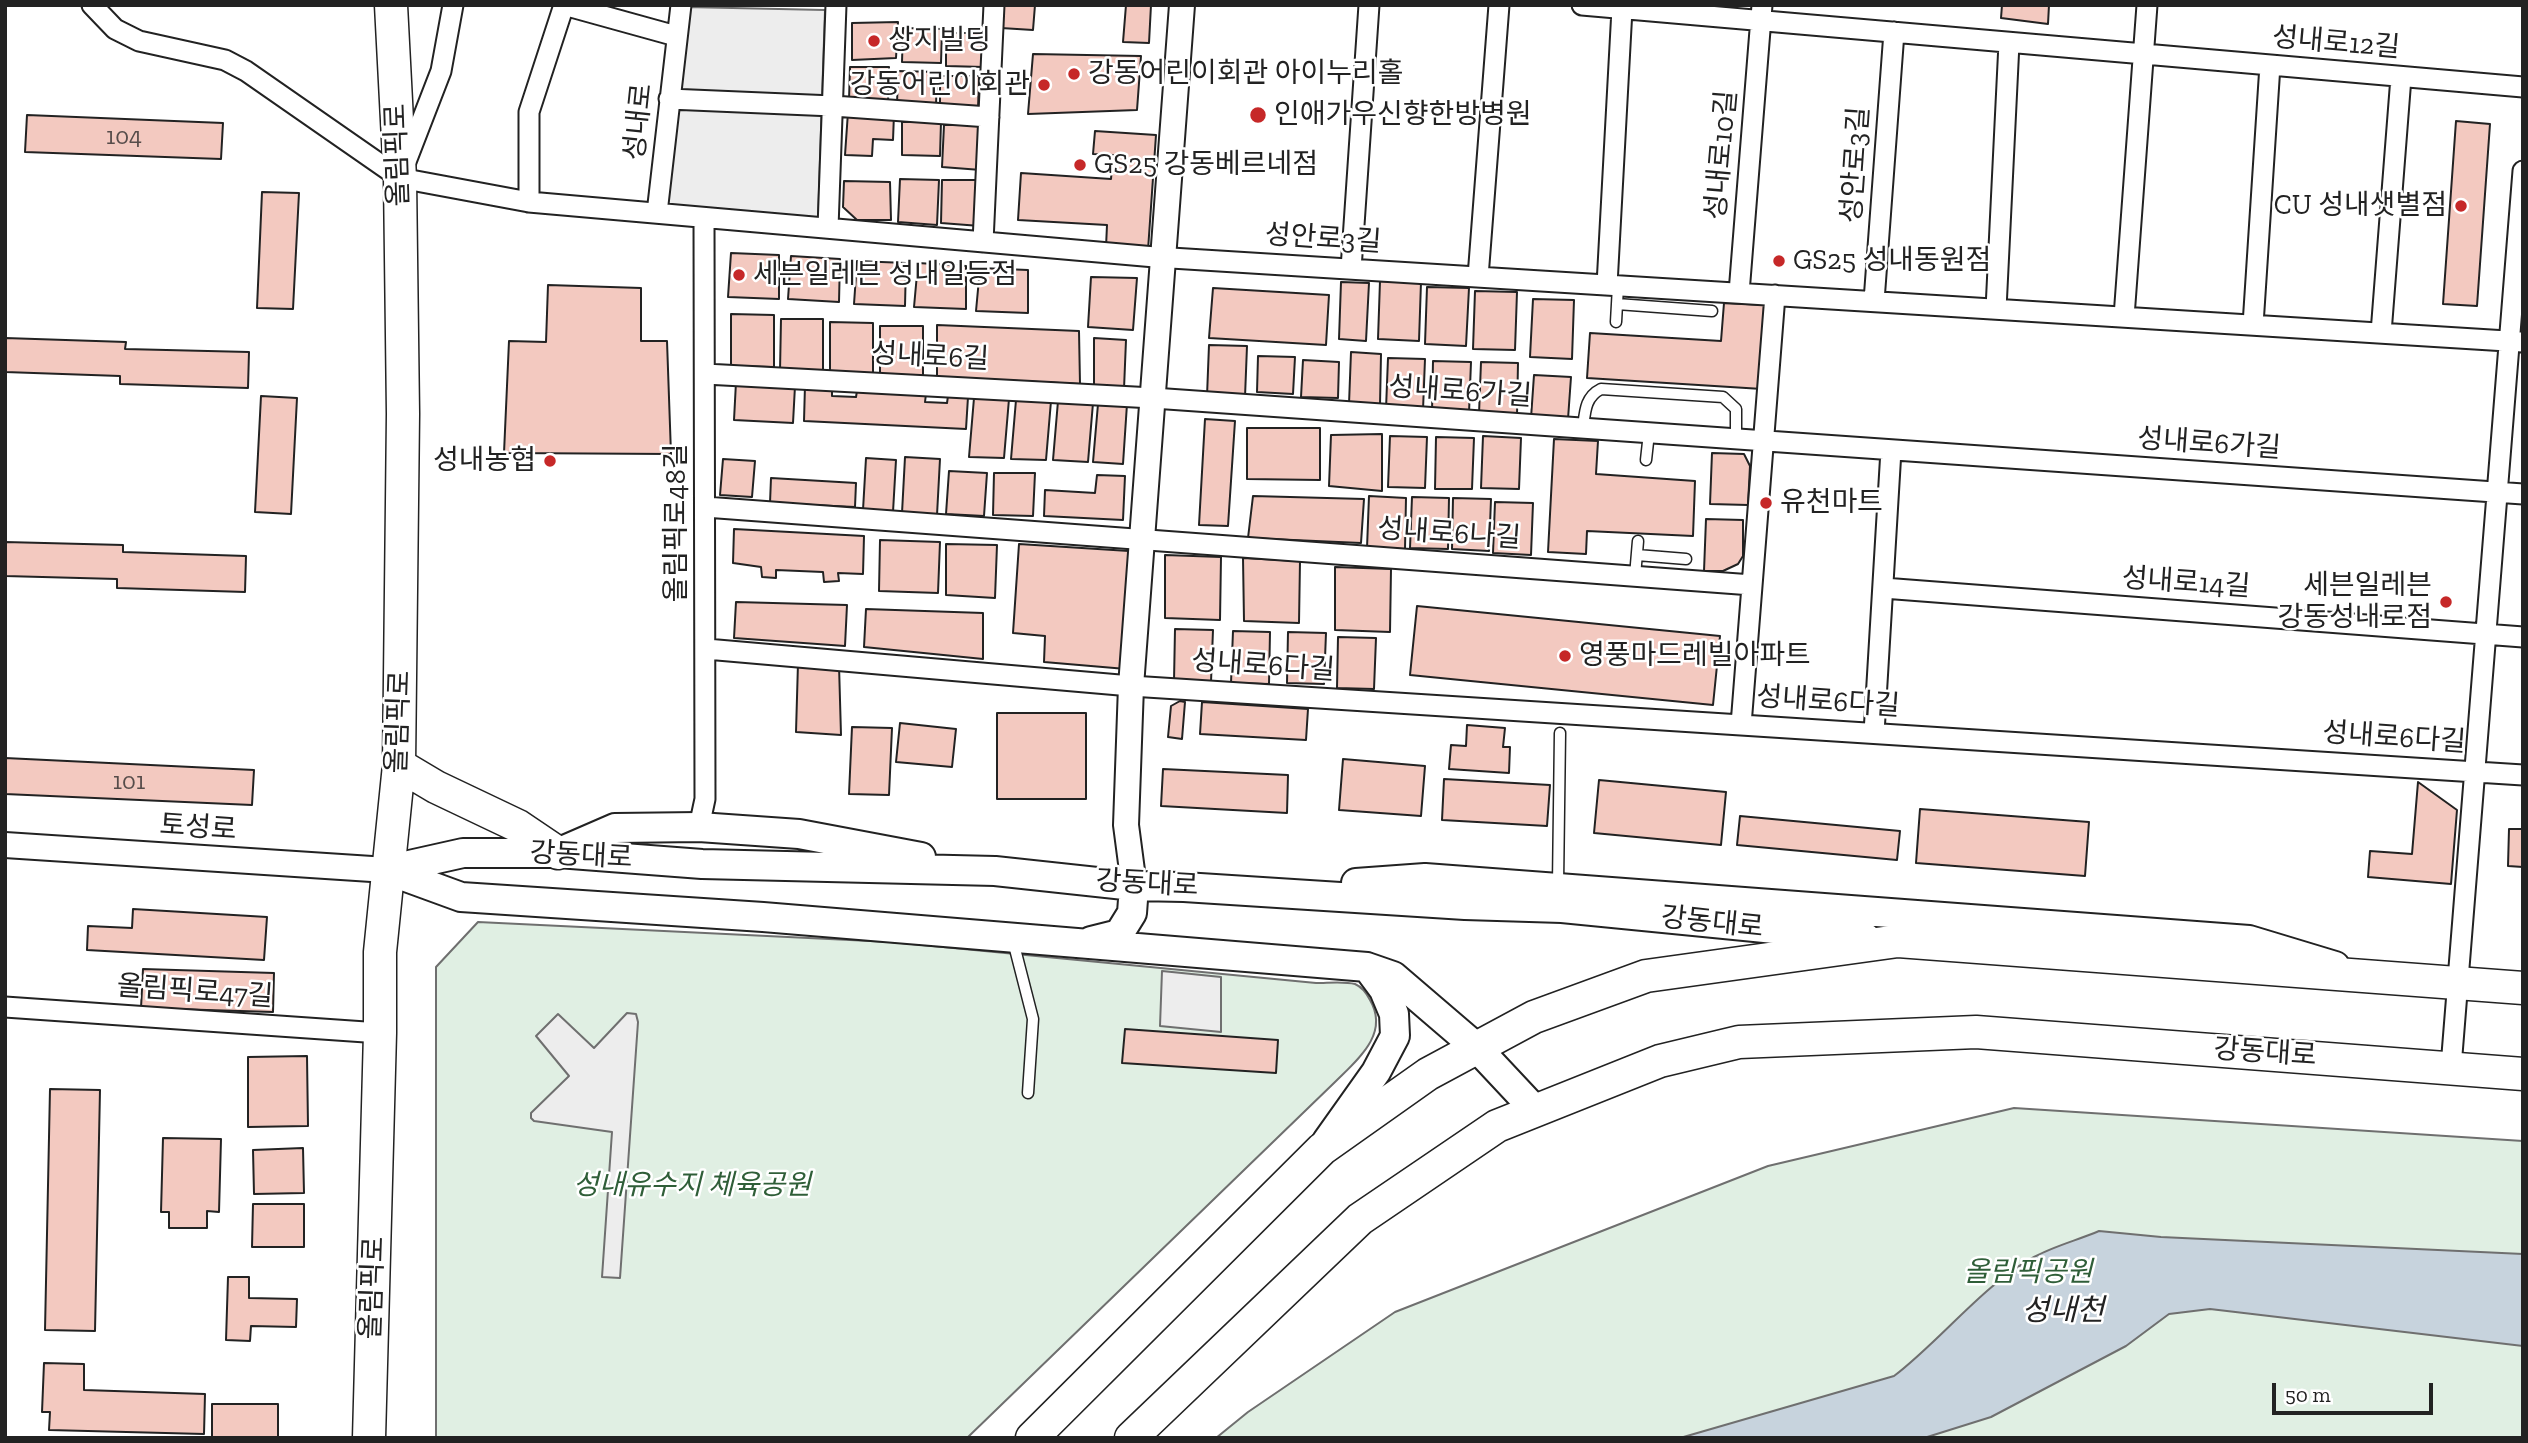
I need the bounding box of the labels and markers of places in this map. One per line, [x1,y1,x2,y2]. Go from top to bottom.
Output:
place label: 상지빌딩 [888,24,991,58]
marker: 상지빌딩 [866,33,882,49]
place label: 강동어린이회관 아이누리홀 [1088,57,1403,91]
marker: 강동어린이회관 아이누리홀 [1066,66,1082,82]
place label: 강동어린이회관 [850,68,1030,102]
marker: 강동어린이회관 [1036,77,1052,93]
place label: 인애가우신향한방병원 [1274,98,1532,132]
marker: 인애가우신향한방병원 [1248,105,1268,125]
place label: GS25 강동베르네점 [1094,148,1318,182]
marker: GS25 강동베르네점 [1072,157,1088,173]
place label: CU 성내샛별점 [2274,189,2447,223]
marker: CU 성내샛별점 [2453,198,2469,214]
place label: GS25 성내동원점 [1793,244,1991,278]
marker: GS25 성내동원점 [1771,253,1787,269]
place label: 세븐일레븐 성내일등점 [753,258,1017,292]
marker: 세븐일레븐 성내일등점 [731,267,747,283]
place label: 성내농협 [433,444,536,478]
marker: 성내농협 [542,453,558,469]
place label: 유천마트 [1780,486,1883,520]
marker: 유천마트 [1758,495,1774,511]
place label: 세븐일레븐 강동성내로점 [2277,569,2432,635]
marker: 세븐일레븐 강동성내로점 [2438,594,2454,610]
place label: 영풍마드레빌아파트 [1579,639,1811,673]
marker: 영풍마드레빌아파트 [1557,648,1573,664]

